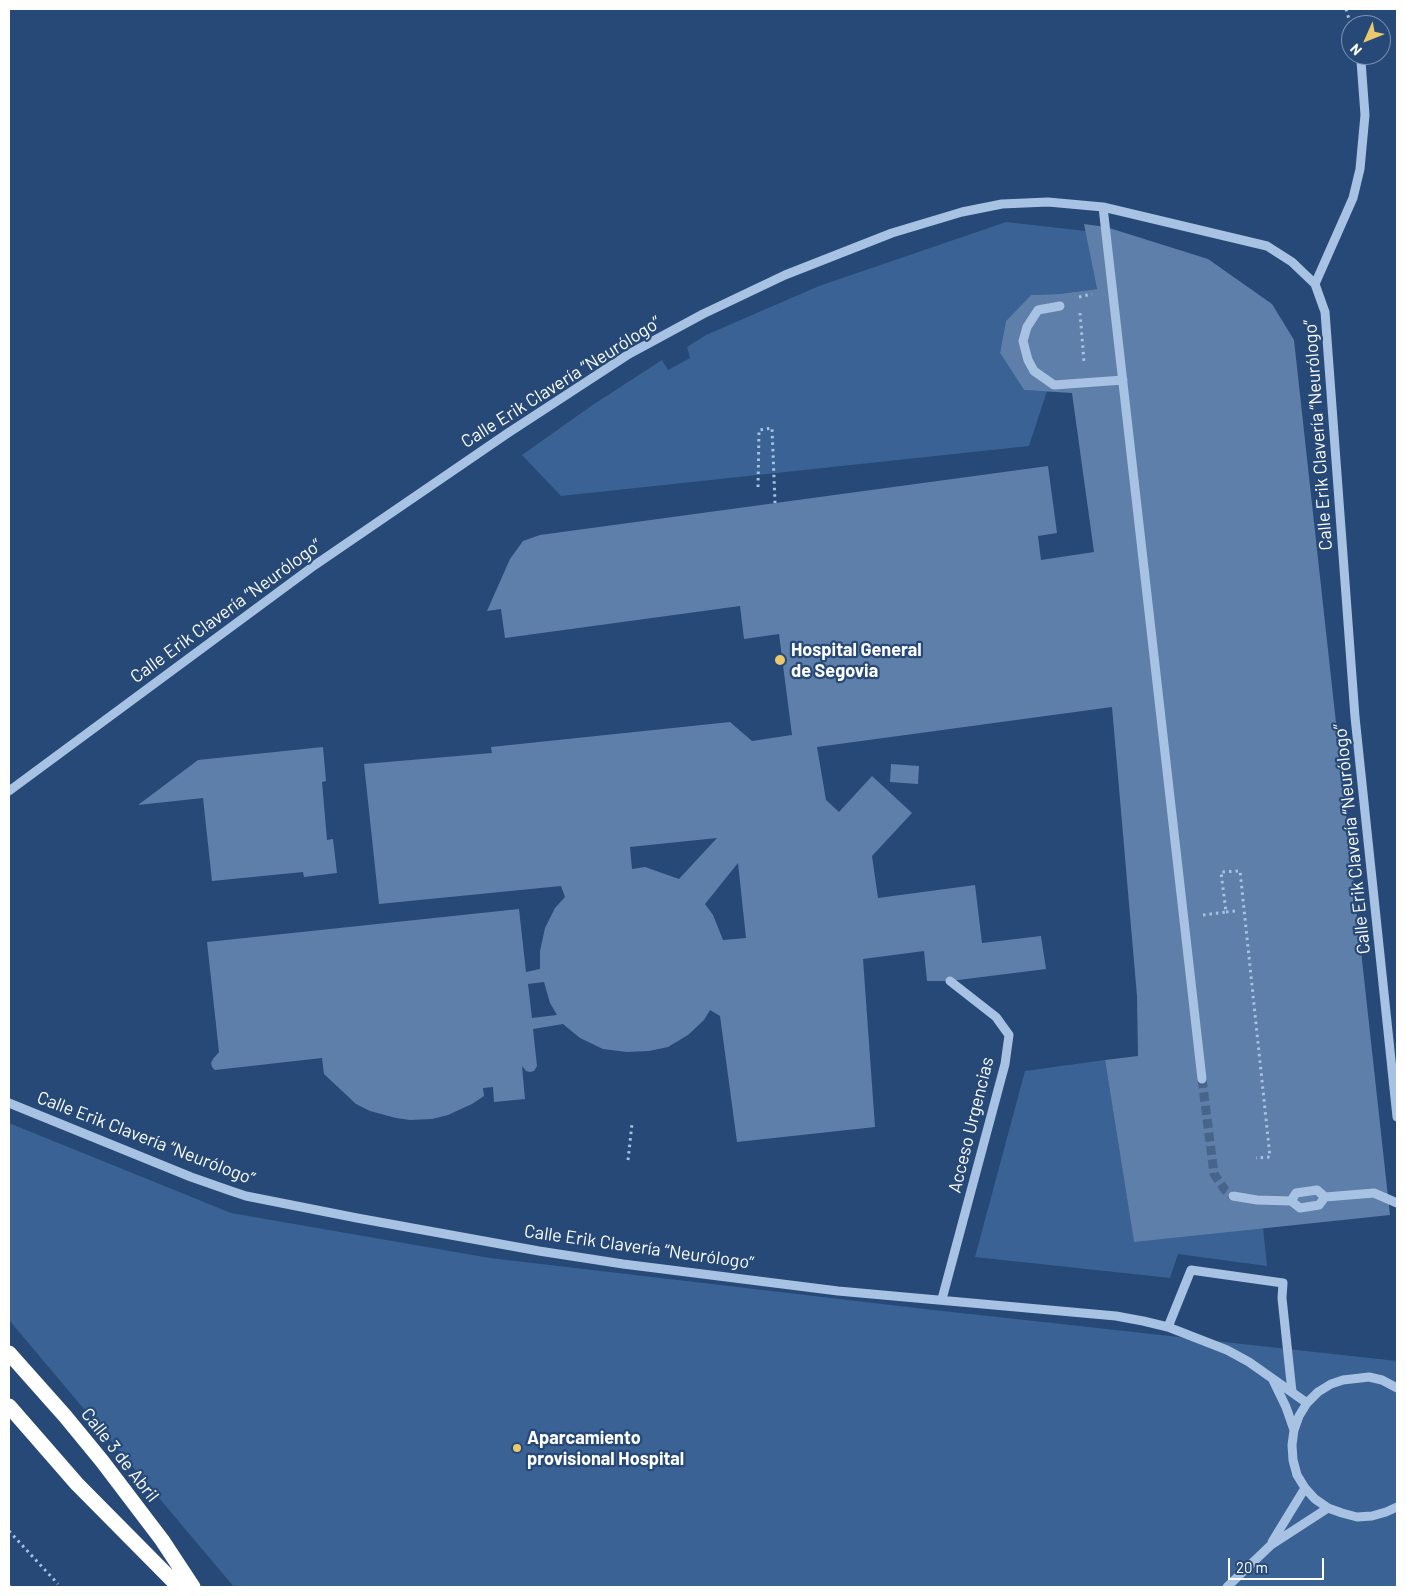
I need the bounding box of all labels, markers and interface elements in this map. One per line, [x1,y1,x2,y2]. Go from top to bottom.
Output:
north arrow [1341,15,1391,65]
text: N [1346,41,1365,59]
street label: Calle Erik Clavería “Neurólogo” [457,312,665,452]
street label: Calle Erik Clavería “Neurólogo” [1299,319,1337,551]
street label: Calle Erik Clavería “Neurólogo” [126,534,326,688]
place label: Hospital General de Segovia [791,639,922,682]
marker: Hospital General de Segovia [773,653,787,667]
street label: Calle Erik Clavería “Neurólogo” [1329,723,1375,955]
street label: Acceso Urgencias [944,1055,998,1195]
street label: Calle Erik Clavería “Neurólogo” [34,1086,258,1190]
street label: Calle Erik Clavería “Neurólogo” [523,1220,755,1274]
street label: Calle 3 de Abril [77,1404,163,1506]
place label: Aparcamiento provisional Hospital [527,1427,684,1470]
marker: Aparcamiento provisional Hospital [511,1442,523,1454]
scale bar [1231,1548,1327,1580]
text: 20 m [1236,1558,1268,1576]

